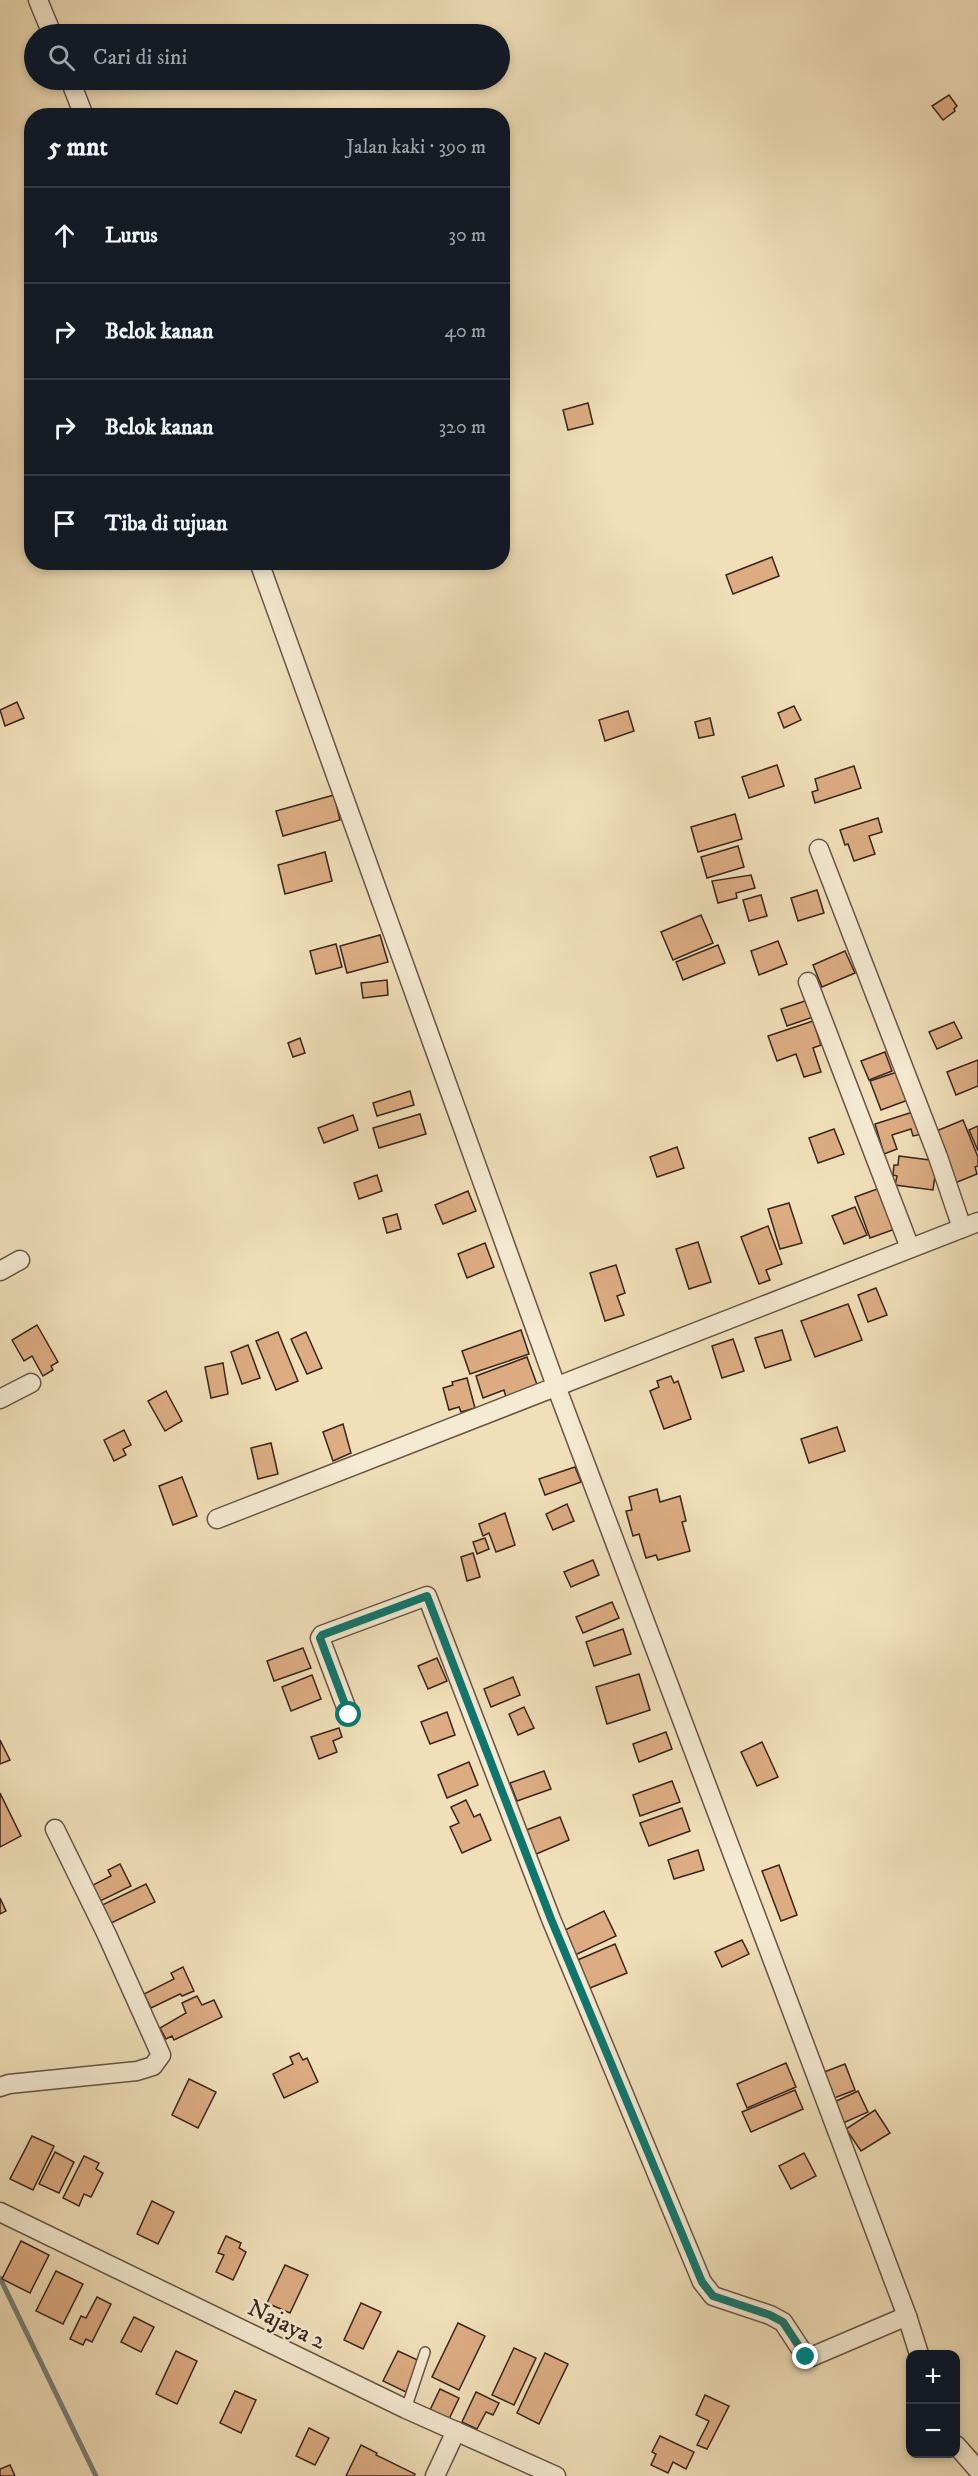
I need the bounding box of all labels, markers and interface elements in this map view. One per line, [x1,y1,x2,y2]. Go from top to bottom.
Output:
search box [24,24,510,90]
icon: search [45,41,78,74]
text: Cari di sini [93,44,187,71]
text: 5 mnt [48,131,108,164]
text: Jalan kaki · 390 m [346,135,486,160]
icon: ahead [48,219,81,252]
text: Lurus [105,222,158,249]
text: 30 m [448,223,486,248]
icon: right [48,315,81,348]
text: Belok kanan [105,318,213,345]
text: 40 m [444,319,486,344]
icon: right [48,411,81,444]
text: Belok kanan [105,414,213,441]
text: 320 m [439,415,486,440]
icon: arrive [48,507,81,540]
text: Tiba di tujuan [105,510,227,537]
route start [335,1701,361,1727]
street label: Najaya 2 [242,2293,331,2357]
route end [792,2343,818,2369]
map controls [906,2350,960,2458]
button: + [906,2350,960,2404]
button: − [906,2404,960,2458]

